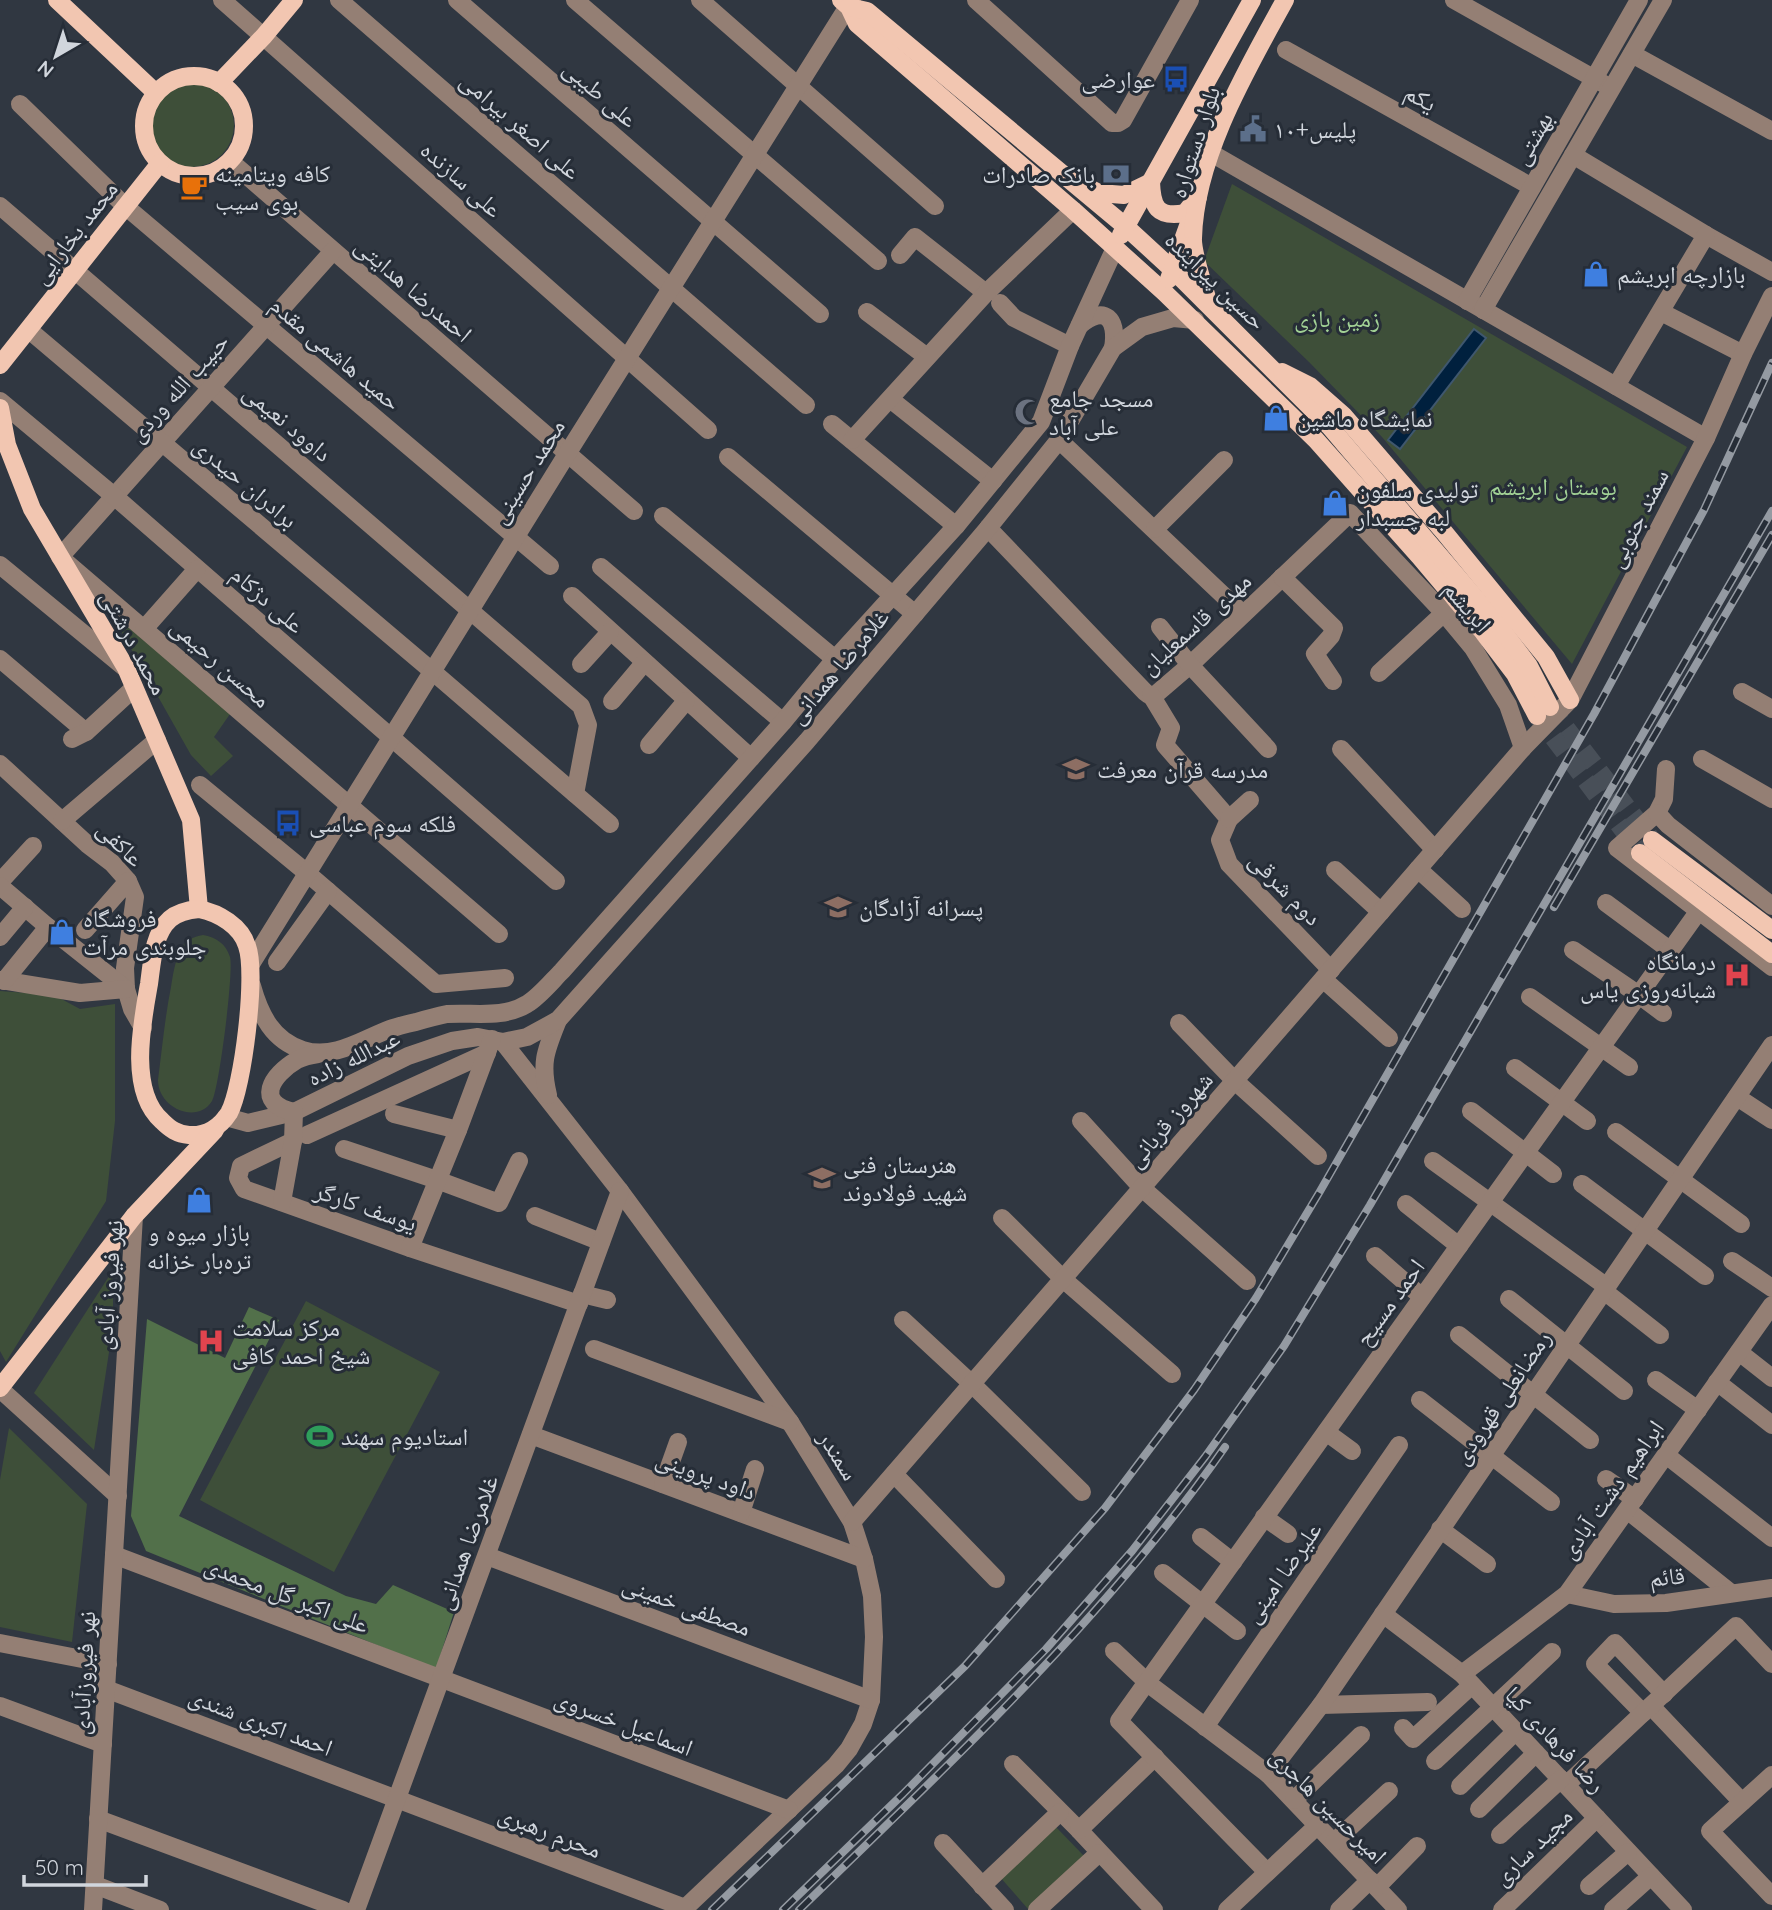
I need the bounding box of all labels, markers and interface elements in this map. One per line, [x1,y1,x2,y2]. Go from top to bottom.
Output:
north arrow [21,21,91,91]
street label: علی طیبی [558,52,644,134]
text: N [32,55,58,83]
place label: عوارضی [1081,64,1155,94]
bus stop icon: عوارضی [1161,64,1191,94]
street label: علی اصغر بیرامی [455,65,587,185]
street label: یکم [1399,76,1442,120]
street label: بلوار دستواره [1162,82,1226,202]
street label: بهشتی [1505,106,1559,170]
public building icon: پلیس+۱۰ [1238,114,1268,144]
place label: پلیس+۱۰ [1274,114,1356,144]
street label: علی سازنده [415,134,509,224]
place label: کافه ویتامینه بوی سیب [215,158,330,216]
place label: بانک صادرات [982,159,1095,189]
bank icon: بانک صادرات [1101,159,1131,189]
cafe icon: کافه ویتامینه بوی سیب [179,172,209,202]
street label: محمد بخارایی [24,174,124,290]
street label: حسین پیراینده [1159,224,1273,336]
street label: احمدرضا هدایتی [349,230,479,348]
shop icon: بازارچه ابریشم [1581,259,1611,289]
place label: بازارچه ابریشم [1617,259,1745,291]
street label: حمید هاشمی مقدم [263,289,408,418]
park label: زمین بازی [1294,303,1380,333]
street label: حبیب الله وردی [121,326,235,448]
street label: داوود نعیمی [238,376,338,468]
place label: مسجد جامع علی آباد [1049,383,1154,441]
mosque icon: مسجد جامع علی آباد [1013,397,1043,427]
shop icon: نمایشگاه ماشین [1261,403,1291,433]
place label: نمایشگاه ماشین [1297,403,1433,433]
street label: محمد حسینی [483,413,571,529]
street label: برادران حیدری [188,430,304,534]
street label: سمند جنوبی [1599,463,1675,573]
park label: بوستان ابریشم [1489,471,1617,503]
place label: تولیدی سلفون لبه‌ چسبدار [1355,474,1478,532]
shop icon: تولیدی سلفون لبه‌ چسبدار [1320,488,1350,518]
street label: علی دژکام [224,559,311,641]
street label: مهدی قاسمعلیان [1133,565,1257,681]
street label: ابریشم [1436,574,1499,639]
street label: محمد درشتی [95,584,175,700]
street label: غلامرضا همدانی [781,602,895,730]
street label: محسن رحیمی [165,610,277,714]
school or university icon: مدرسه قرآن معرفت [1061,754,1091,784]
place label: مدرسه قرآن معرفت [1097,754,1268,784]
bus stop icon: فلکه سوم عباسی [273,808,303,838]
place label: فلکه سوم عباسی [309,808,456,840]
street label: عاکفی [91,813,151,873]
street label: دوم شرقی [1242,845,1329,933]
school or university icon: پسرانه آزادگان [823,892,853,922]
place label: پسرانه آزادگان [859,892,983,922]
place label: فروشگاه جلوبندی مرآت [83,903,207,961]
shop icon: فروشگاه جلوبندی مرآت [47,917,77,947]
place label: درمانگاه شبانه‌روزی یاس [1580,946,1716,1004]
hospital icon: درمانگاه شبانه‌روزی یاس [1722,960,1752,990]
street label: عبدالله زاده [302,1022,404,1092]
street label: شهروز قربانی [1119,1065,1219,1173]
place label: هنرستان فنی شهید فولادوند [843,1149,967,1207]
school or university icon: هنرستان فنی شهید فولادوند [807,1163,837,1193]
street label: یوسف کارگر [310,1174,421,1237]
shop icon: بازار میوه و تره‌بار خزانه [184,1185,214,1215]
place label: بازار میوه و تره‌بار خزانه [147,1217,251,1275]
street label: نهر فیروز آبادی [87,1219,129,1351]
street label: احمد مسیح [1347,1253,1431,1352]
place label: مرکز سلامت شیخ احمد کافی [232,1312,370,1371]
street label: رمضانعلی قهرودی [1445,1324,1557,1470]
hospital icon: مرکز سلامت شیخ احمد کافی [196,1326,226,1356]
street label: ابراهیم دشت آبادی [1552,1414,1672,1565]
sports icon: استادیوم سهند [305,1421,335,1451]
place label: استادیوم سهند [341,1421,468,1453]
street label: سمندر [812,1424,866,1486]
street label: داود پروینی [652,1442,760,1506]
street label: غلامرضا همدانی [428,1471,504,1613]
street label: علیرضا امینی [1236,1516,1328,1628]
street label: علی اکبر گل محمدی [201,1549,373,1639]
street label: قائم [1648,1560,1686,1594]
street label: مصطفی خمینی [619,1568,755,1642]
street label: نهر فیروزآبادی [65,1610,101,1736]
street label: رضا فرهادی کیا [1499,1679,1613,1799]
street label: احمد اکبری شندی [185,1680,337,1762]
street label: اسماعیل خسروی [551,1682,697,1762]
street label: امیرحسین هاجری [1264,1740,1394,1870]
street label: محرم رهبری [494,1798,606,1866]
street label: مجید ساری [1486,1801,1578,1891]
scale bar [24,1843,147,1887]
text: 50 m [35,1854,84,1880]

